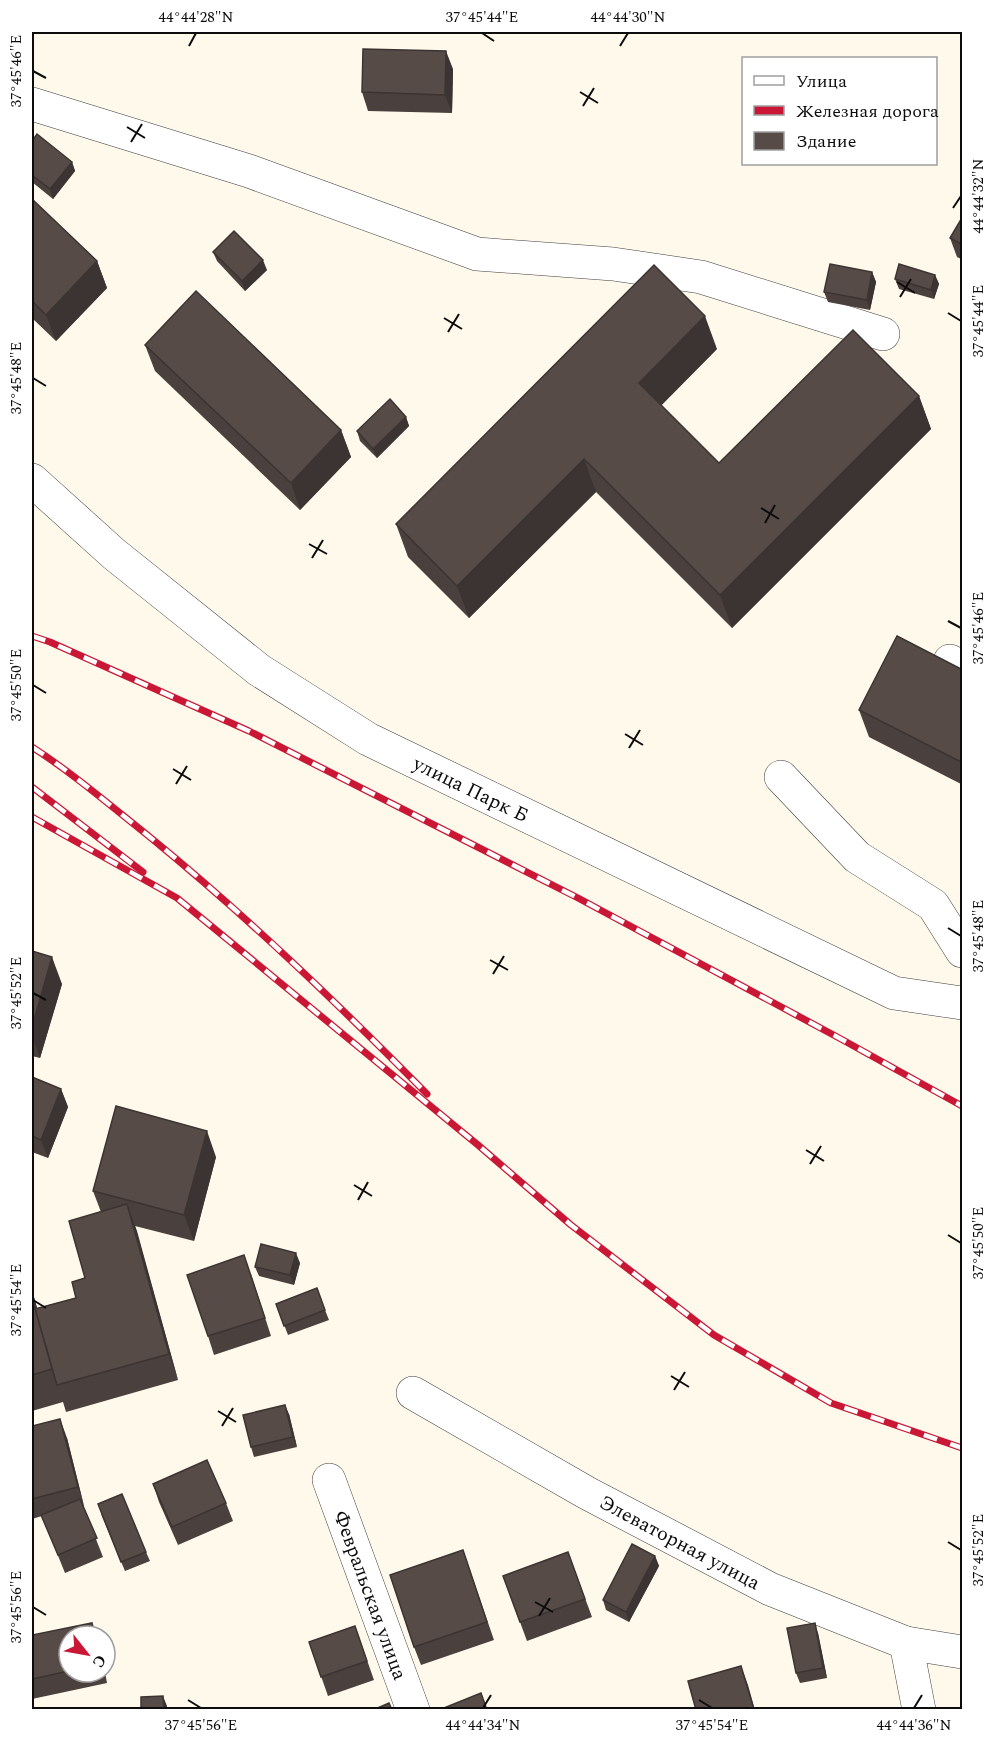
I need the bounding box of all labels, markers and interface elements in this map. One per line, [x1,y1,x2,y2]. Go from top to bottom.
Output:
text: 44°44'28"N [159,6,234,29]
text: 37°45'44"E [446,6,518,29]
text: 44°44'30"N [591,6,666,29]
text: 37°45'46"E [5,35,28,107]
legend [742,57,937,165]
text: Улица [796,68,847,95]
text: Железная дорога [796,98,939,125]
text: Здание [796,128,856,155]
text: 44°44'32"N [967,158,990,234]
text: 37°45'44"E [967,285,990,357]
text: 37°45'48"E [5,342,28,414]
text: 37°45'46"E [967,592,990,664]
text: 37°45'50"E [5,649,28,721]
street label: улица Парк Б [407,749,533,831]
text: 37°45'48"E [967,900,990,972]
text: 37°45'52"E [5,957,28,1029]
text: 37°45'50"E [967,1207,990,1279]
text: 37°45'54"E [5,1264,28,1336]
street label: Элеваторная улица [594,1488,766,1598]
street label: Февральская улица [325,1506,415,1684]
text: 37°45'52"E [967,1514,990,1586]
text: 37°45'56"E [5,1571,28,1643]
north arrow [57,1624,117,1684]
text: С [86,1650,112,1672]
text: 37°45'56"E [165,1714,237,1737]
text: 44°44'34"N [446,1714,521,1737]
text: 37°45'54"E [676,1714,748,1737]
text: 44°44'36"N [877,1714,952,1737]

